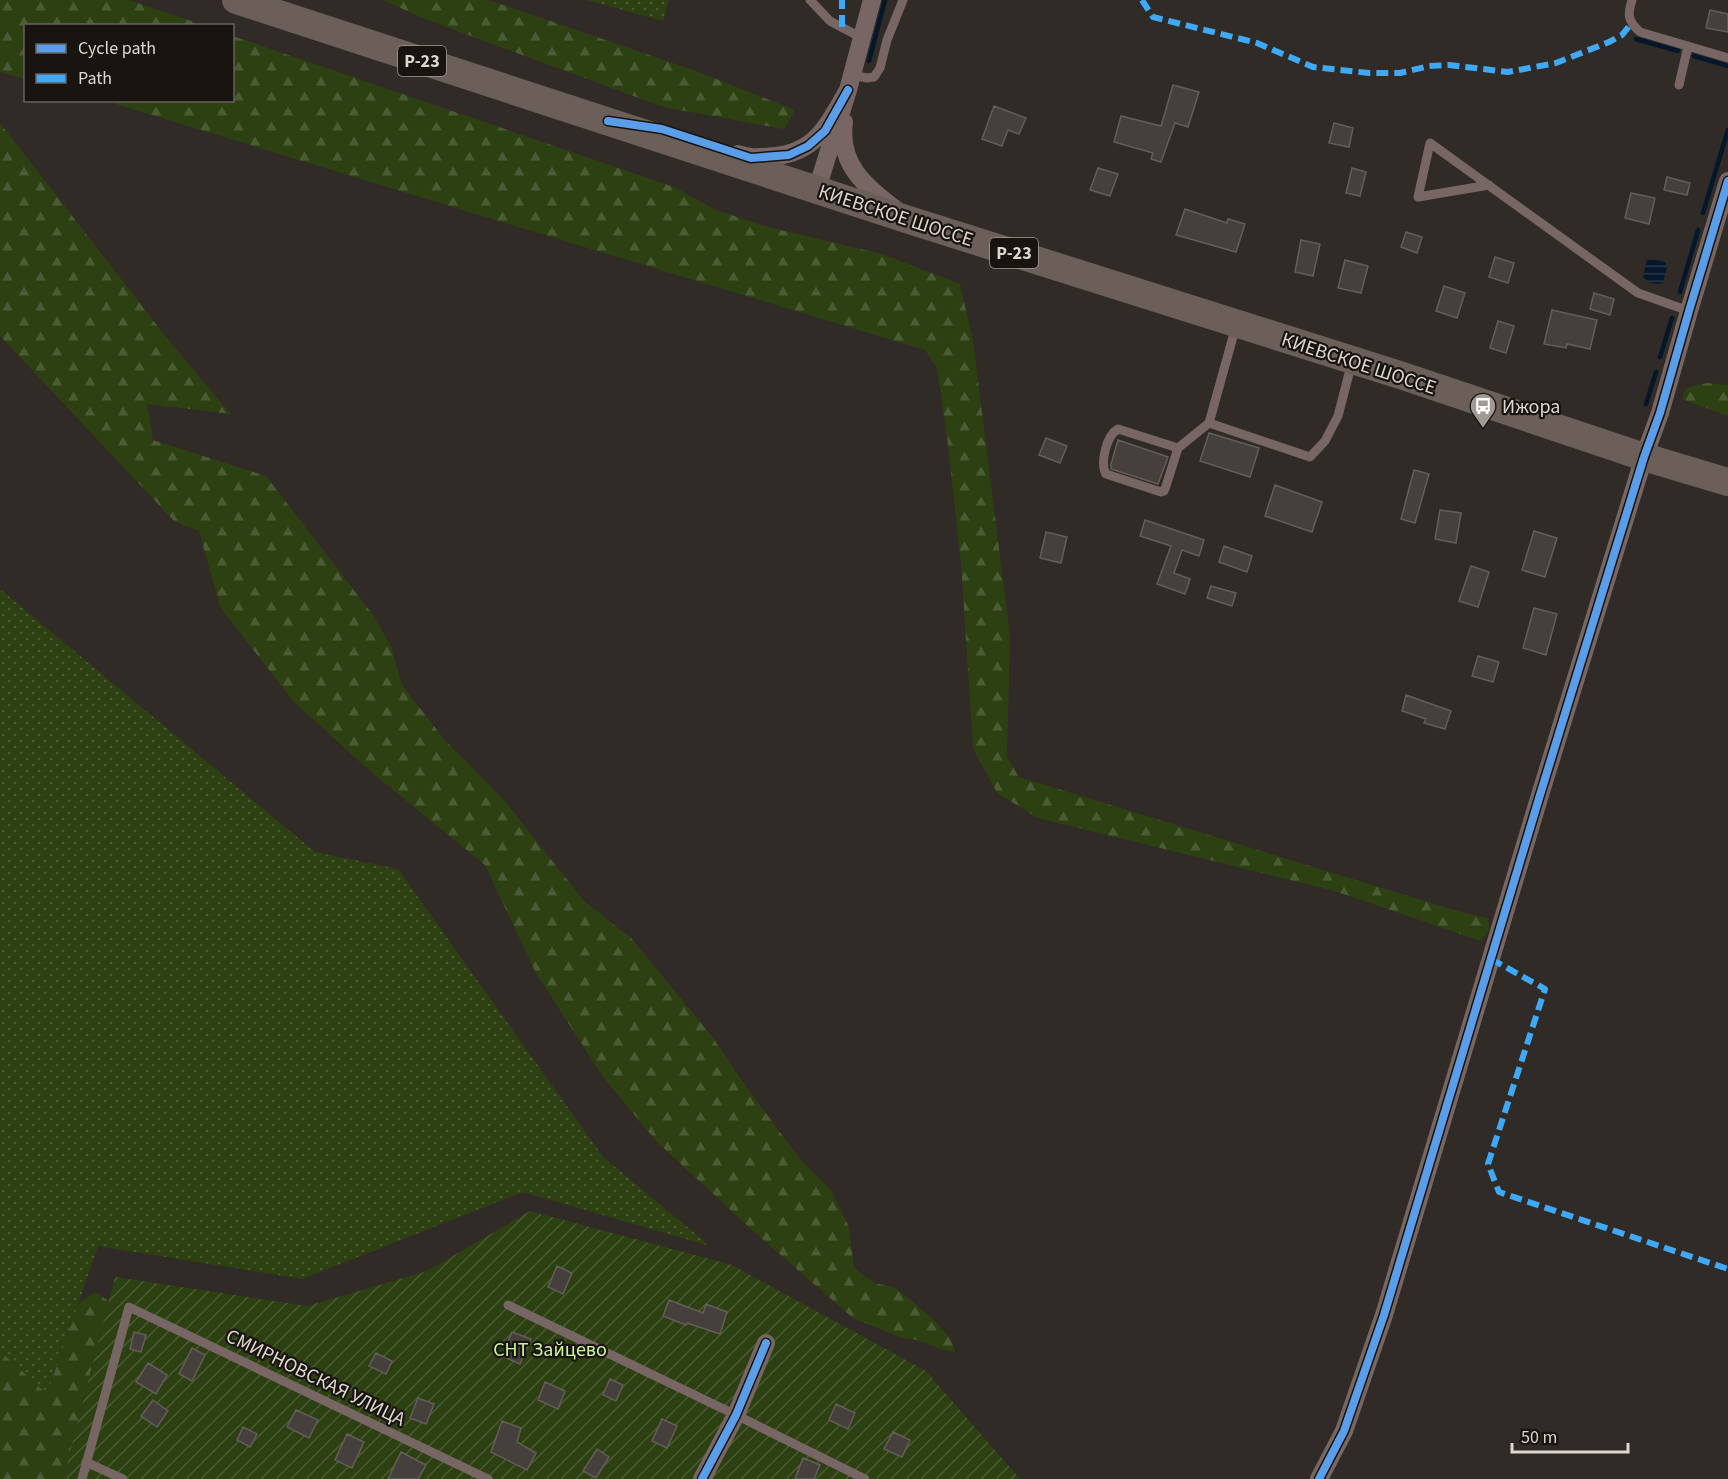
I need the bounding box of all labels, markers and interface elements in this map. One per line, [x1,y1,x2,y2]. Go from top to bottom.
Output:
legend [24,24,234,102]
text: Cycle path [78,36,156,61]
road number: Р-23 [398,46,446,76]
text: Path [78,66,112,91]
street label: КИЕВСКОЕ ШОССЕ [815,178,977,254]
road number: Р-23 [990,238,1038,268]
street label: КИЕВСКОЕ ШОССЕ [1278,326,1440,402]
bus stop icon: Ижора [1468,391,1498,429]
place label: Ижора [1502,393,1560,421]
street label: СМИРНОВСКАЯ УЛИЦА [221,1322,410,1434]
park label: СНТ Зайцево [493,1336,607,1364]
scale bar [1512,1416,1628,1454]
text: 50 m [1521,1425,1557,1450]

